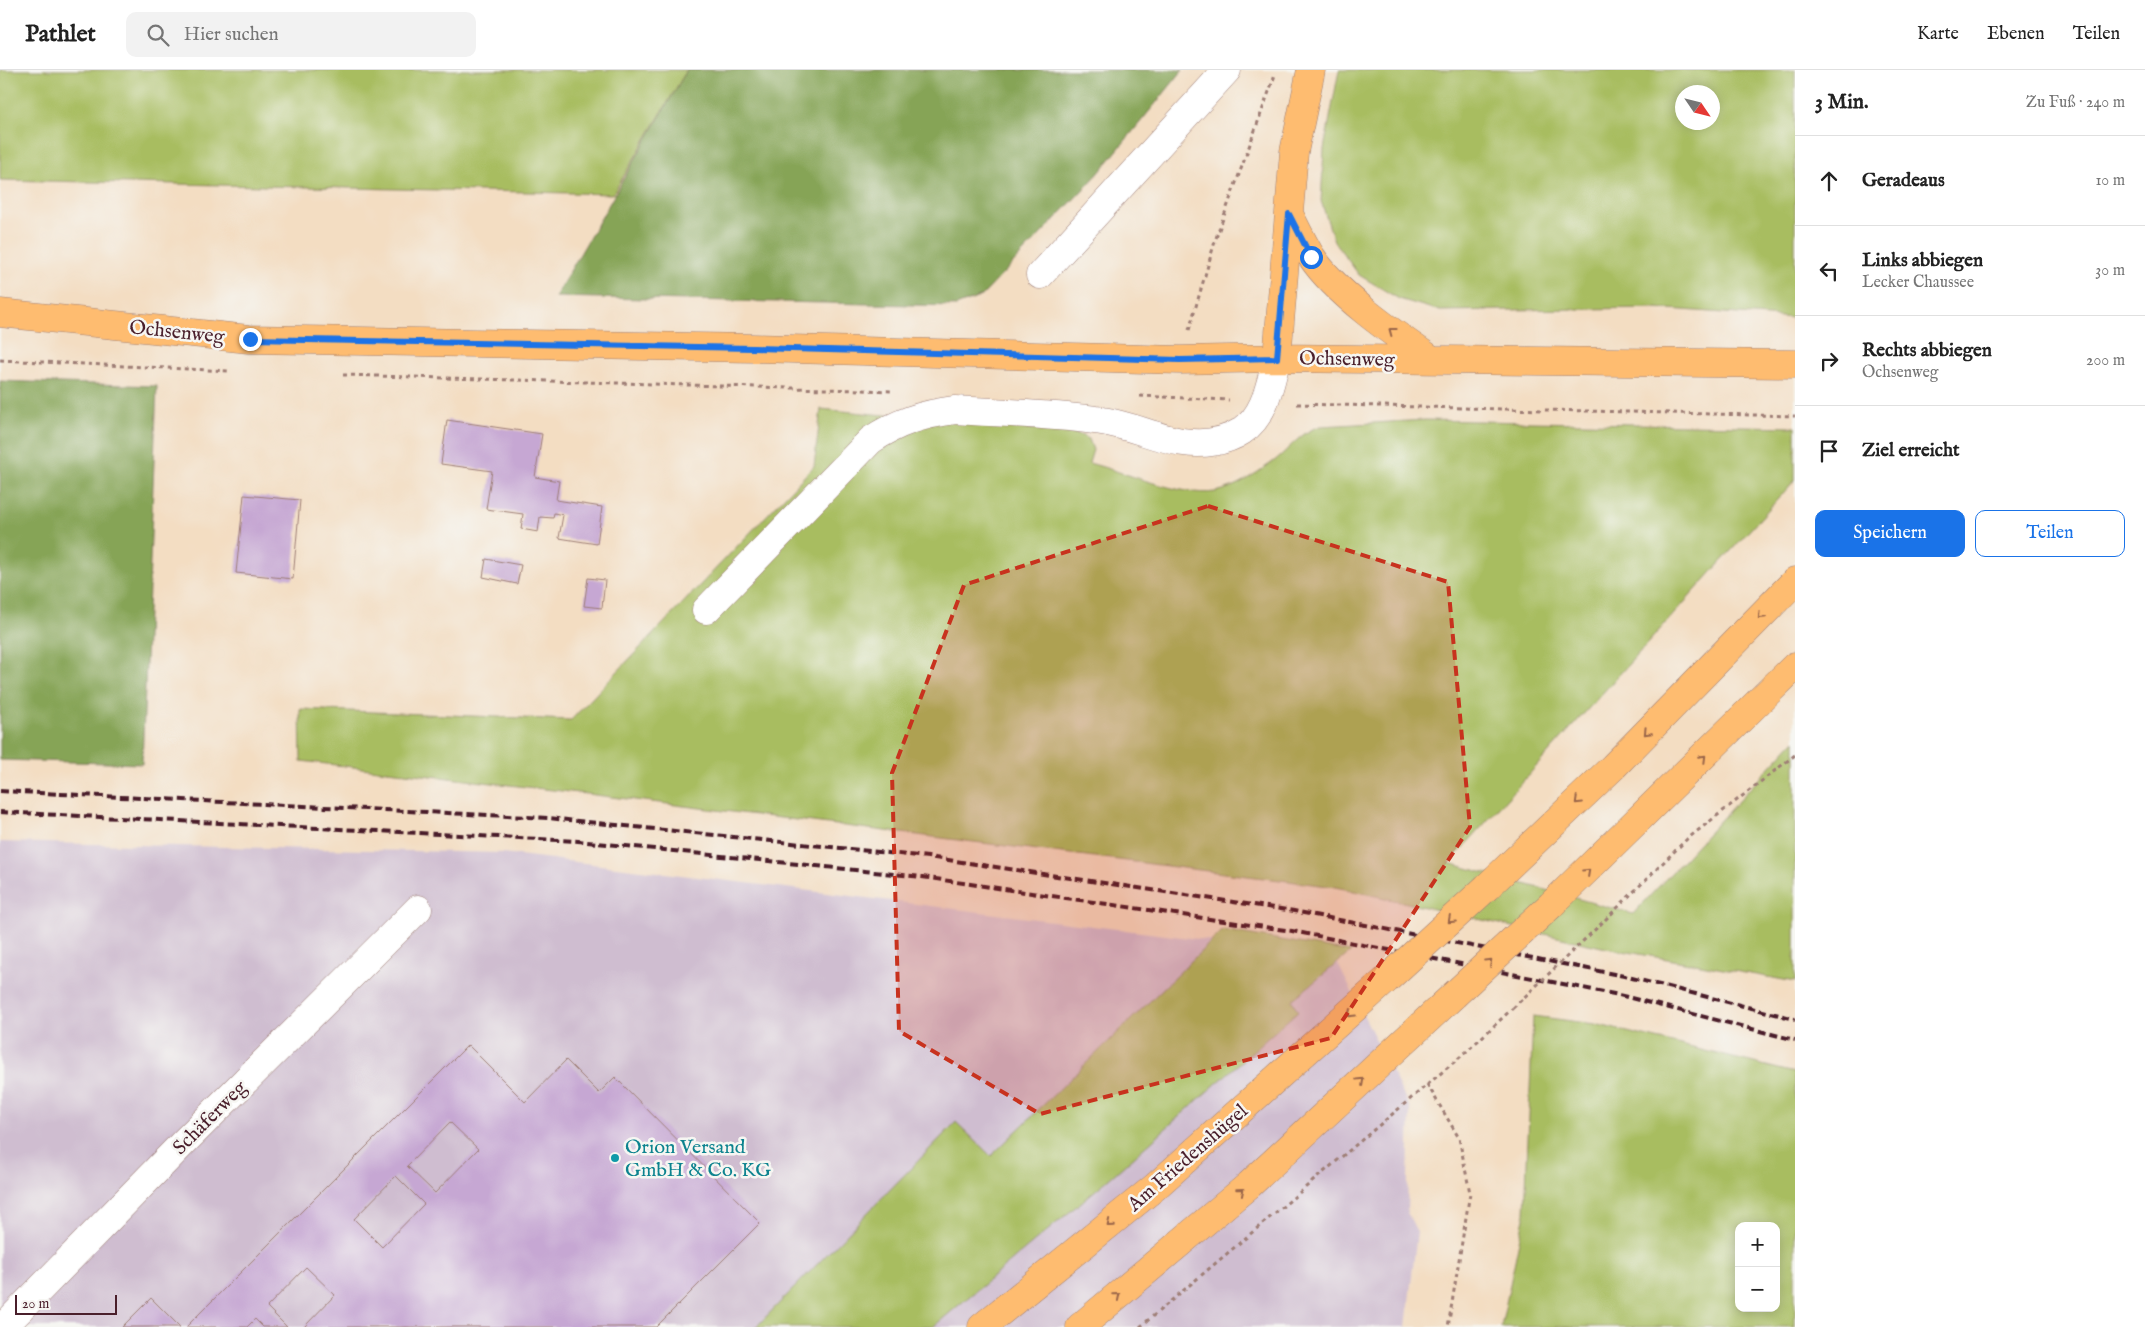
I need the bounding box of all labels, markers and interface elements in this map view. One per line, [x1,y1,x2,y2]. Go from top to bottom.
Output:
search box [126,12,476,57]
text: Pathlet [25,19,96,50]
icon: search [144,21,172,49]
text: Hier suchen [184,23,279,47]
text: Karte [1917,23,1959,46]
text: Ebenen [1987,23,2045,46]
text: Teilen [2073,23,2120,46]
north arrow [1675,85,1720,130]
text: 3 Min. [1815,89,1868,116]
text: Zu Fuß · 240 m [2026,93,2125,113]
icon: ahead [1815,167,1843,195]
text: Geradeaus [1862,169,1945,193]
text: 10 m [2095,171,2125,191]
route start [1300,246,1323,269]
text: Links abbiegen [1862,249,1983,273]
icon: left [1815,257,1843,285]
text: 30 m [2095,261,2125,281]
text: Lecker Chaussee [1862,273,1974,293]
street label: Ochsenweg [128,315,227,350]
route end [239,328,262,351]
one-way arrow [1388,328,1398,337]
text: Rechts abbiegen [1862,339,1992,363]
street label: Ochsenweg [1299,346,1396,373]
icon: right [1815,347,1843,375]
text: 200 m [2086,351,2125,371]
text: Ochsenweg [1862,363,1938,383]
icon: arrive [1815,437,1843,465]
text: Ziel erreicht [1862,439,1960,463]
button: Speichern [1815,510,1965,557]
button: Teilen [1975,510,2125,557]
one-way arrow [1758,610,1767,619]
one-way arrow [1644,726,1653,735]
one-way arrow [1697,755,1706,764]
one-way arrow [1575,795,1584,804]
one-way arrow [1581,869,1590,878]
one-way arrow [1447,914,1456,923]
one-way arrow [1484,959,1493,968]
one-way arrow [1347,1008,1356,1017]
street label: Schäferweg [168,1075,253,1160]
one-way arrow [1355,1078,1364,1087]
street label: Am Friedenshügel [1122,1099,1254,1218]
place label: Orion Versand GmbH & Co. KG [625,1135,771,1183]
marker: Orion Versand GmbH & Co. KG [609,1152,621,1164]
one-way arrow [1236,1187,1245,1196]
one-way arrow [1106,1218,1115,1227]
map controls [1735,1222,1780,1312]
button: + [1735,1222,1780,1267]
button: − [1735,1267,1780,1312]
scale bar [15,1292,118,1315]
one-way arrow [1111,1293,1120,1301]
text: 20 m [22,1295,49,1313]

